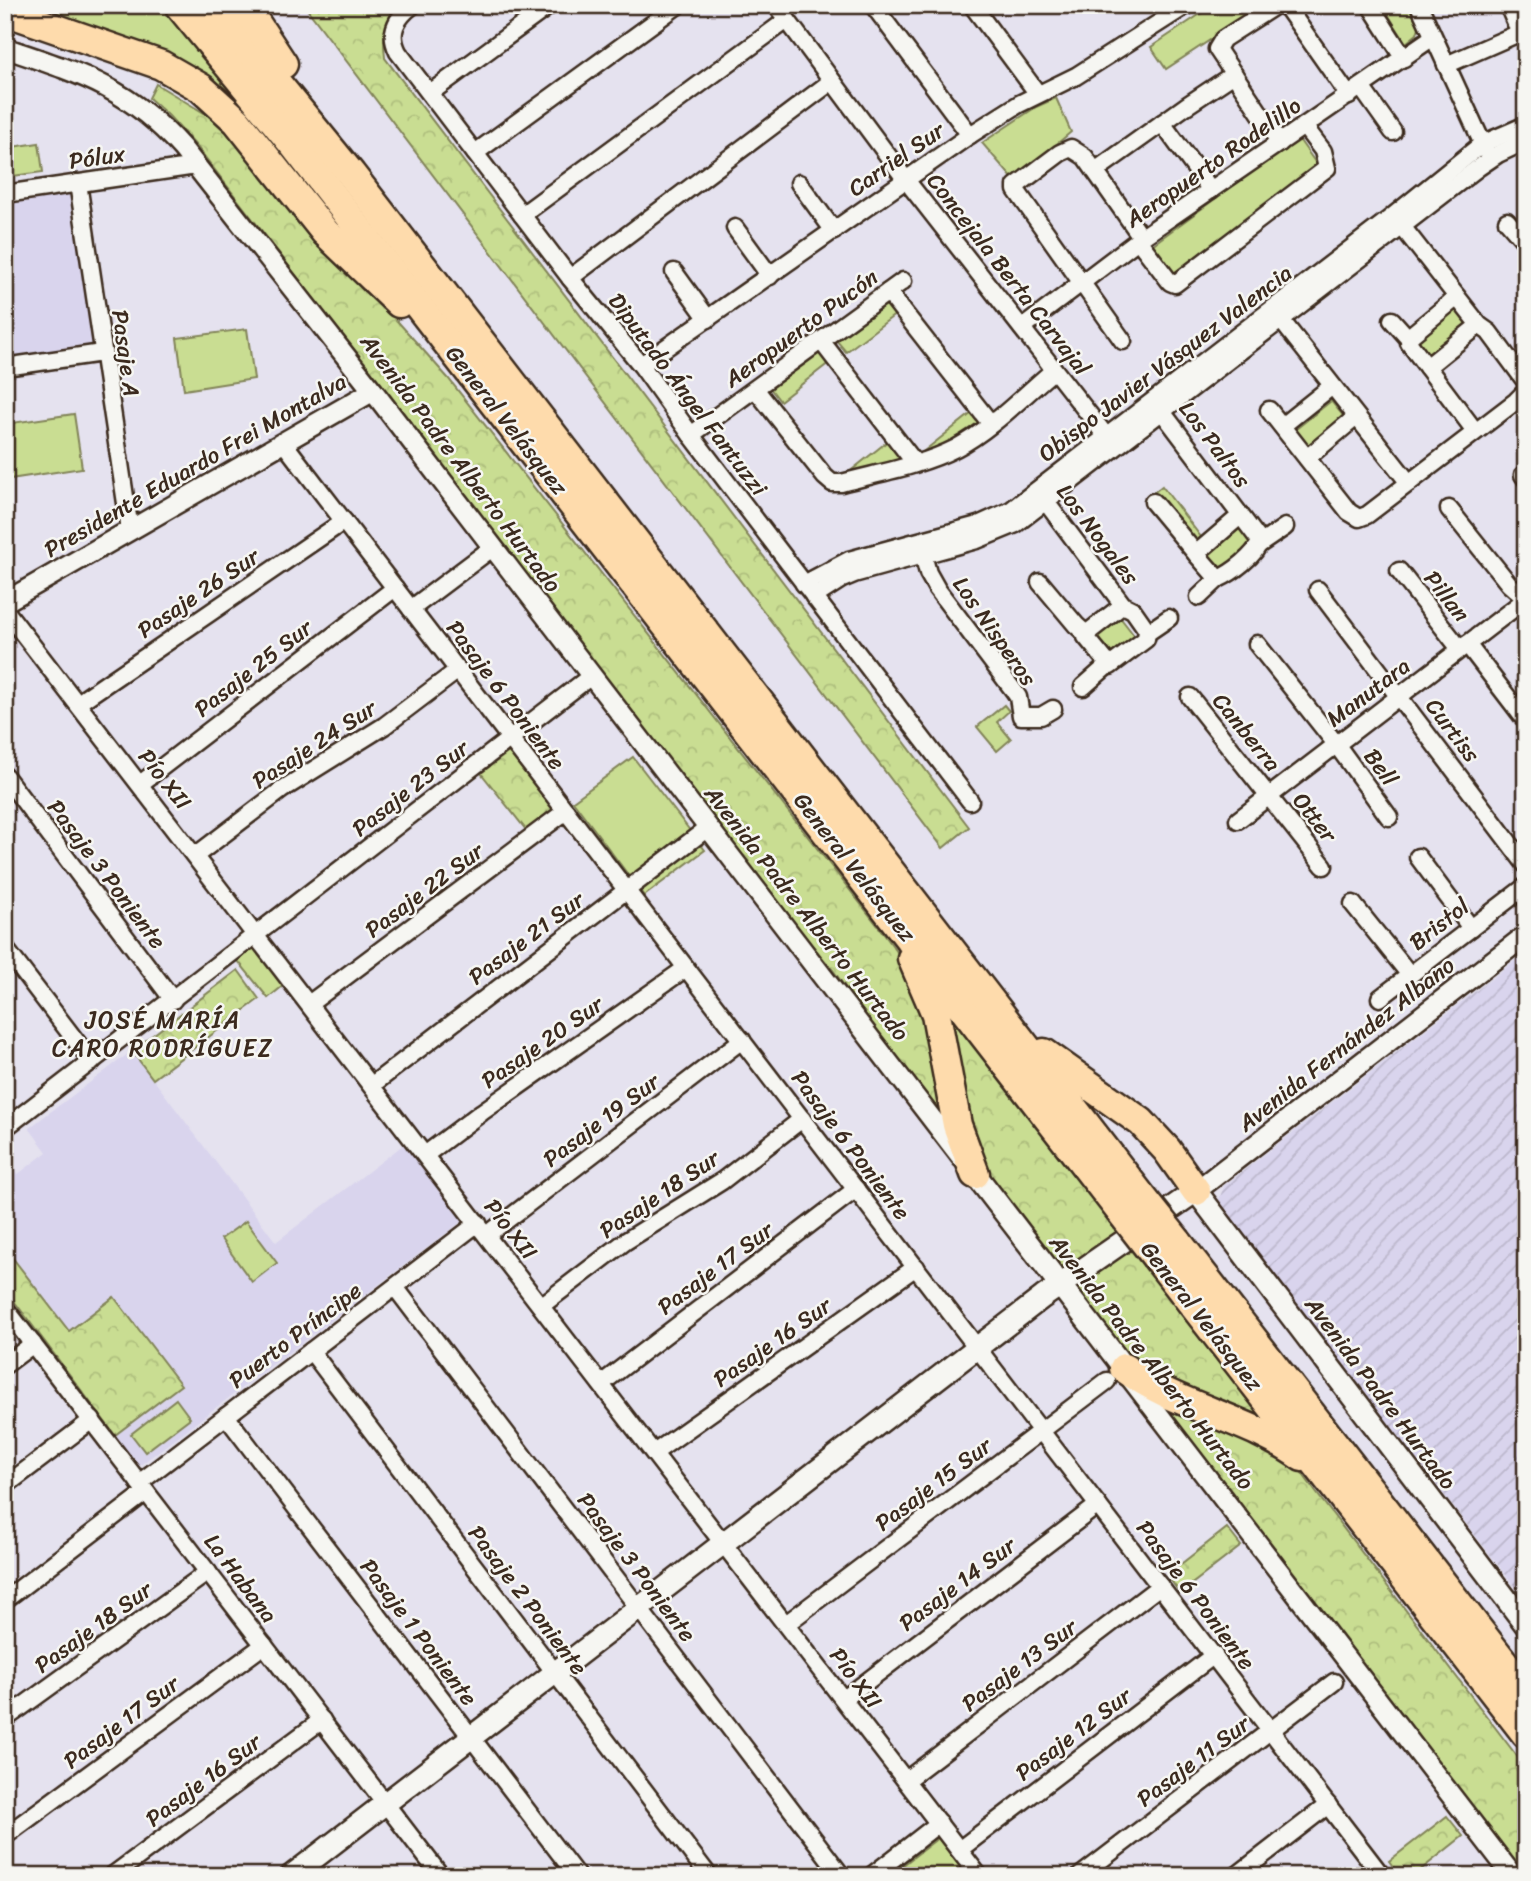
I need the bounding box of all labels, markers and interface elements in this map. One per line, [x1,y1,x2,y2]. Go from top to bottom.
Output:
street label: Aeropuerto Rodelillo [1115,86,1310,239]
street label: Carriel Sur [839,110,955,208]
street label: Pólux [66,133,128,182]
street label: Concejala Berta Carvajal [916,164,1102,385]
street label: Obispo Javier Vásquez Valencia [1029,254,1302,473]
street label: Aeropuerto Pucón [714,258,888,399]
street label: Diputado Ángel Fantuzzi [597,284,779,506]
street label: Pasaje A [99,307,152,399]
street label: Avenida Padre Alberto Hurtado [349,324,572,602]
street label: General Velásquez [435,336,579,505]
street label: Presidente Eduardo Frei Montalva [36,361,355,569]
street label: Los Paltos [1168,391,1262,498]
street label: Los Nogales [1045,475,1150,594]
street label: Pasaje 26 Sur [128,536,269,650]
street label: Pillan [1413,561,1481,632]
street label: Los Nisperos [941,568,1048,695]
street label: Pasaje 25 Sur [185,608,323,728]
street label: Pasaje 6 Poniente [435,611,576,780]
street label: Manutara [1317,647,1420,738]
street label: Canberra [1201,683,1292,782]
street label: Pasaje 24 Sur [244,688,386,800]
street label: Curtiss [1414,689,1491,772]
street label: Pasaje 23 Sur [342,728,479,848]
street label: Pío XII [127,739,202,819]
street label: Bell [1352,739,1409,796]
street label: Avenida Padre Alberto Hurtado [693,775,920,1051]
street label: General Velásquez [783,783,927,952]
street label: Otter [1281,783,1349,853]
street label: Pasaje 3 Poniente [36,790,177,959]
street label: Pasaje 22 Sur [356,831,494,949]
street label: Pasaje 21 Sur [459,880,595,996]
street label: Bristol [1400,887,1479,962]
street label: Avenida Fernández Albano [1228,946,1464,1143]
street label: Pasaje 20 Sur [472,984,614,1100]
district label: JOSÉ MARÍA CARO RODRÍGUEZ [52,999,274,1069]
street label: Pasaje 19 Sur [534,1061,670,1178]
street label: Pasaje 6 Poniente [780,1061,921,1230]
street label: Pasaje 18 Sur [591,1138,729,1250]
street label: Pío XII [473,1189,548,1269]
street label: Pasaje 17 Sur [648,1210,784,1326]
street label: Avenida Padre Alberto Hurtado [1038,1224,1265,1500]
street label: General Velásquez [1130,1232,1274,1401]
street label: Puerto Príncipe [220,1271,371,1400]
street label: Pasaje 16 Sur [704,1285,842,1399]
street label: Avenida Padre Hurtado [1293,1287,1468,1499]
street label: Pasaje 15 Sur [866,1425,1002,1542]
street label: Pasaje 3 Poniente [566,1483,707,1652]
street label: Pasaje 6 Poniente [1125,1511,1266,1680]
street label: Pasaje 2 Poniente [457,1516,598,1685]
street label: La Habana [193,1524,288,1632]
street label: Pasaje 14 Sur [890,1525,1026,1642]
street label: Pasaje 1 Poniente [349,1549,488,1715]
street label: Pasaje 18 Sur [25,1569,162,1685]
street label: Pasaje 13 Sur [952,1607,1088,1723]
street label: Pío XII [818,1638,893,1718]
street label: Pasaje 17 Sur [54,1664,190,1780]
street label: Pasaje 12 Sur [1006,1676,1142,1792]
street label: Pasaje 11 Sur [1127,1704,1260,1818]
street label: Pasaje 16 Sur [136,1722,272,1838]

